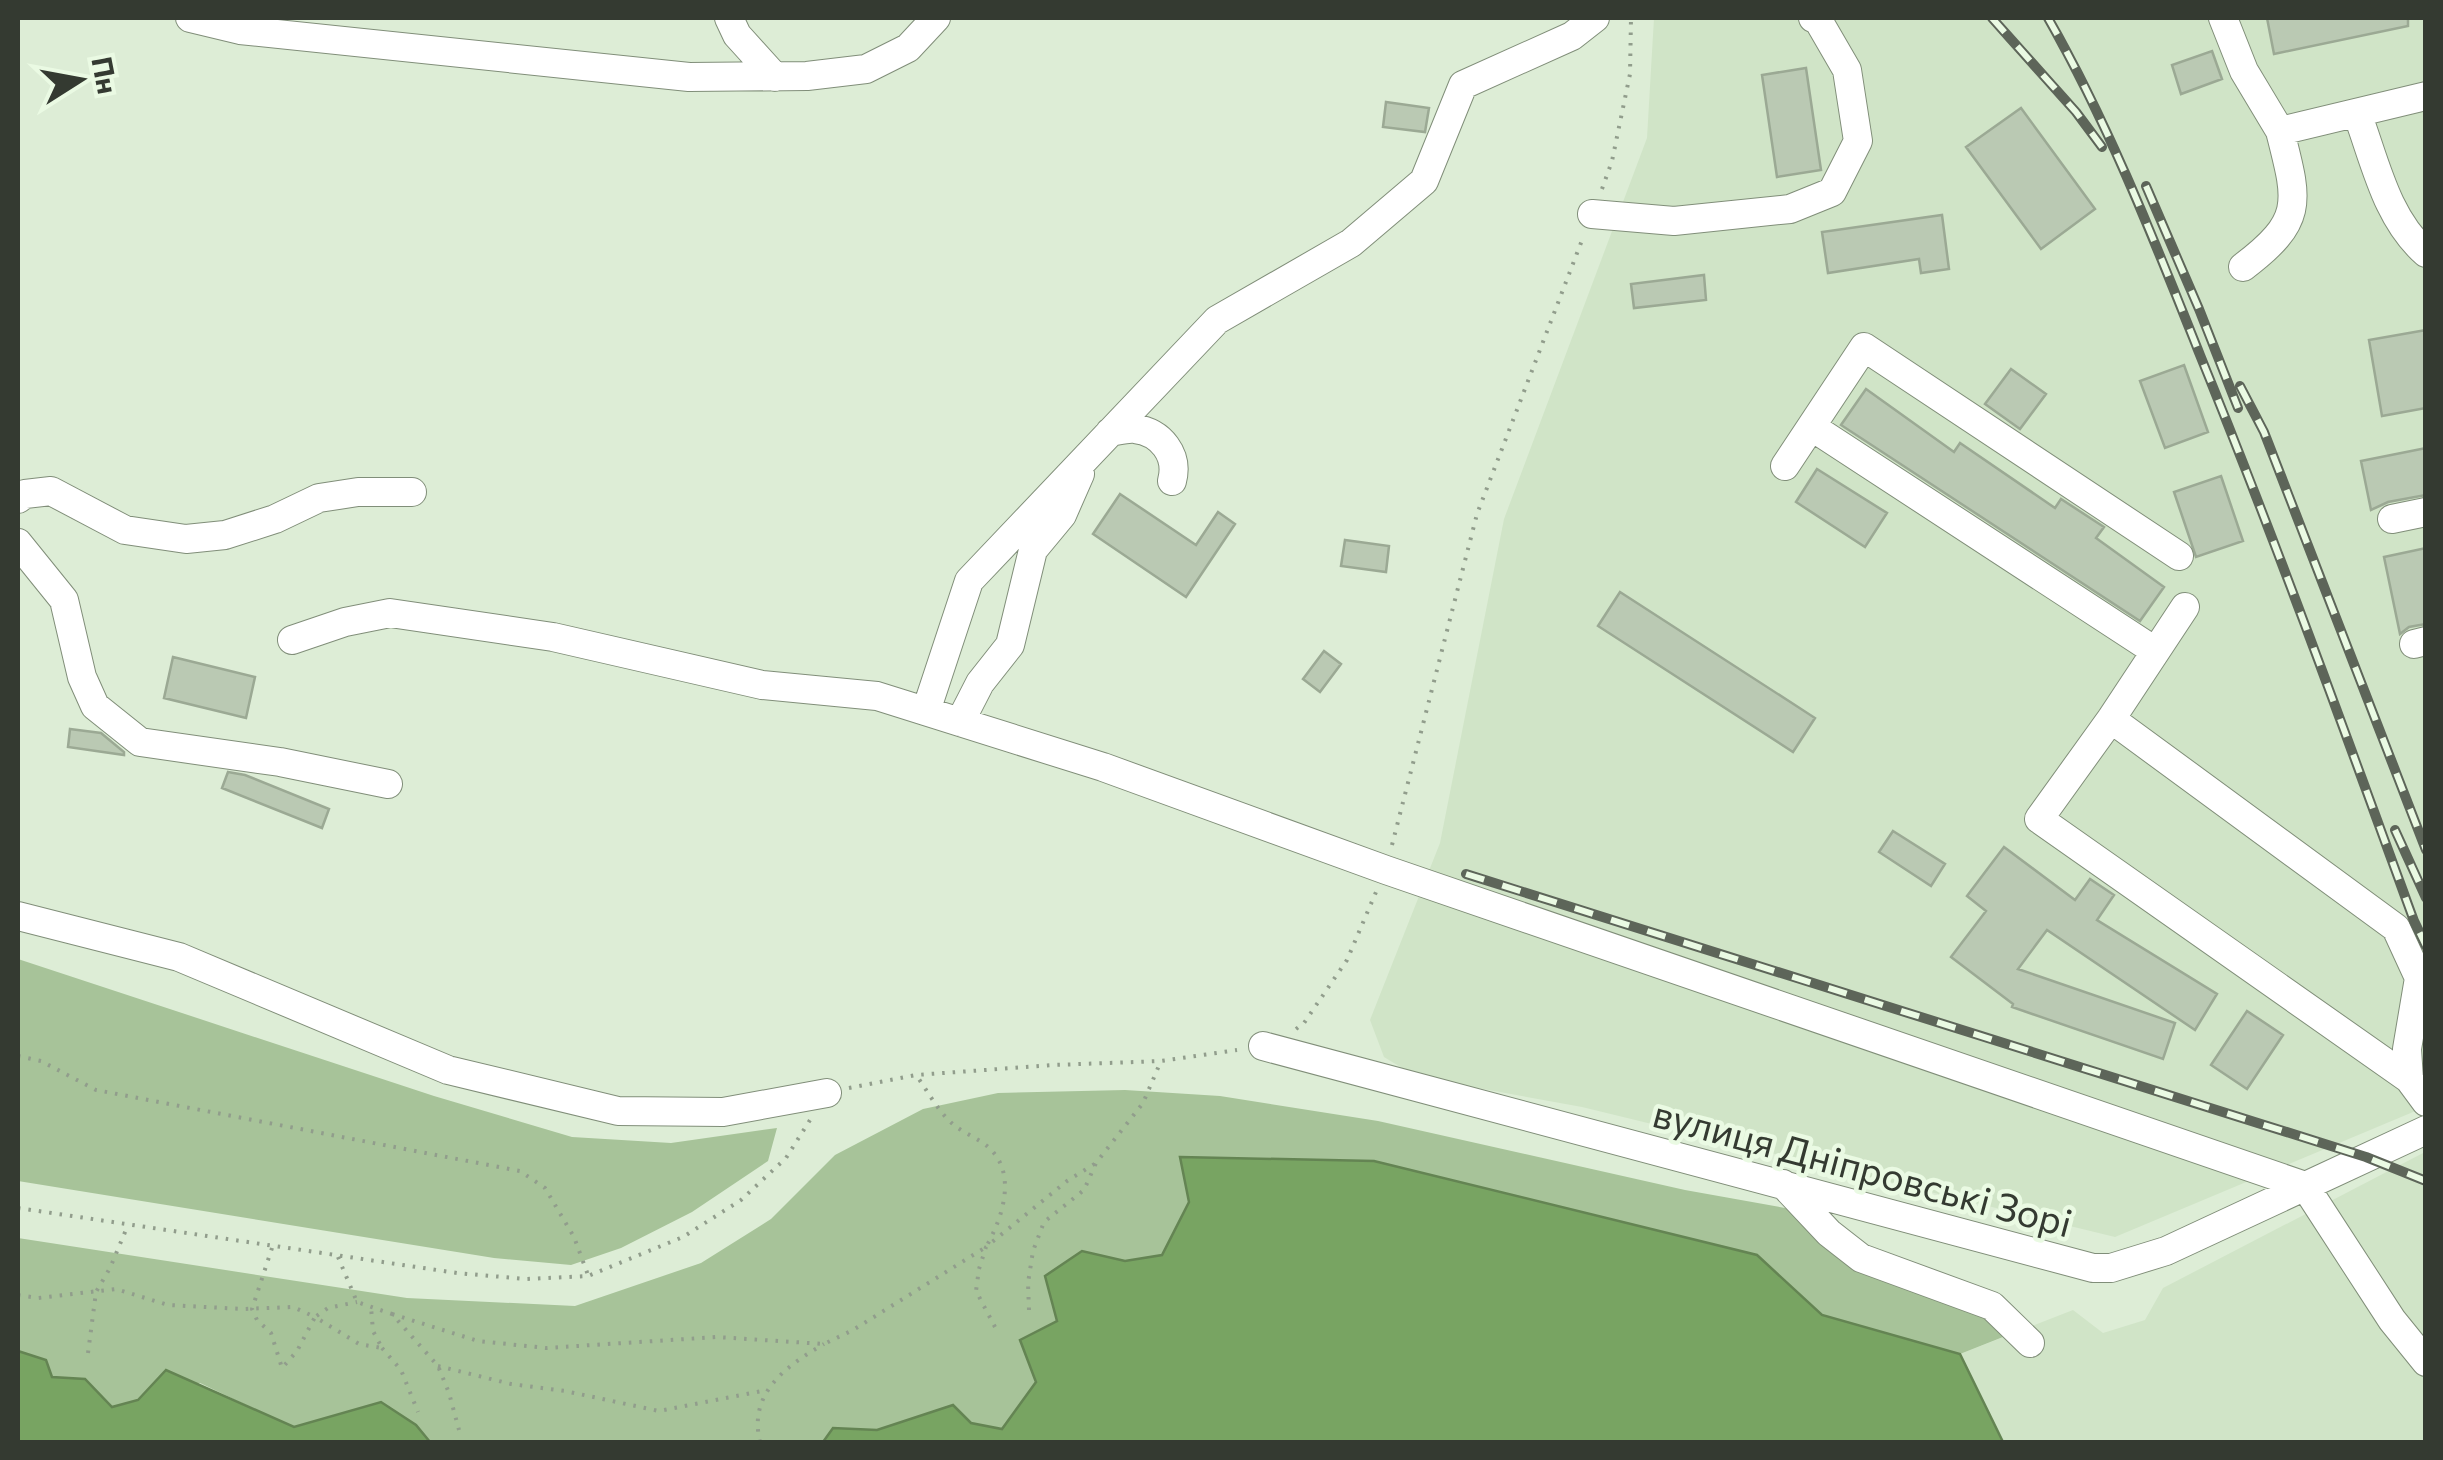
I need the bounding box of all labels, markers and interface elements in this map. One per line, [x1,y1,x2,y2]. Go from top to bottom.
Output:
north arrow [30,30,130,130]
text: Пн [85,54,126,96]
street label: вулиця Дніпровські Зорі [1648,1088,2078,1246]

